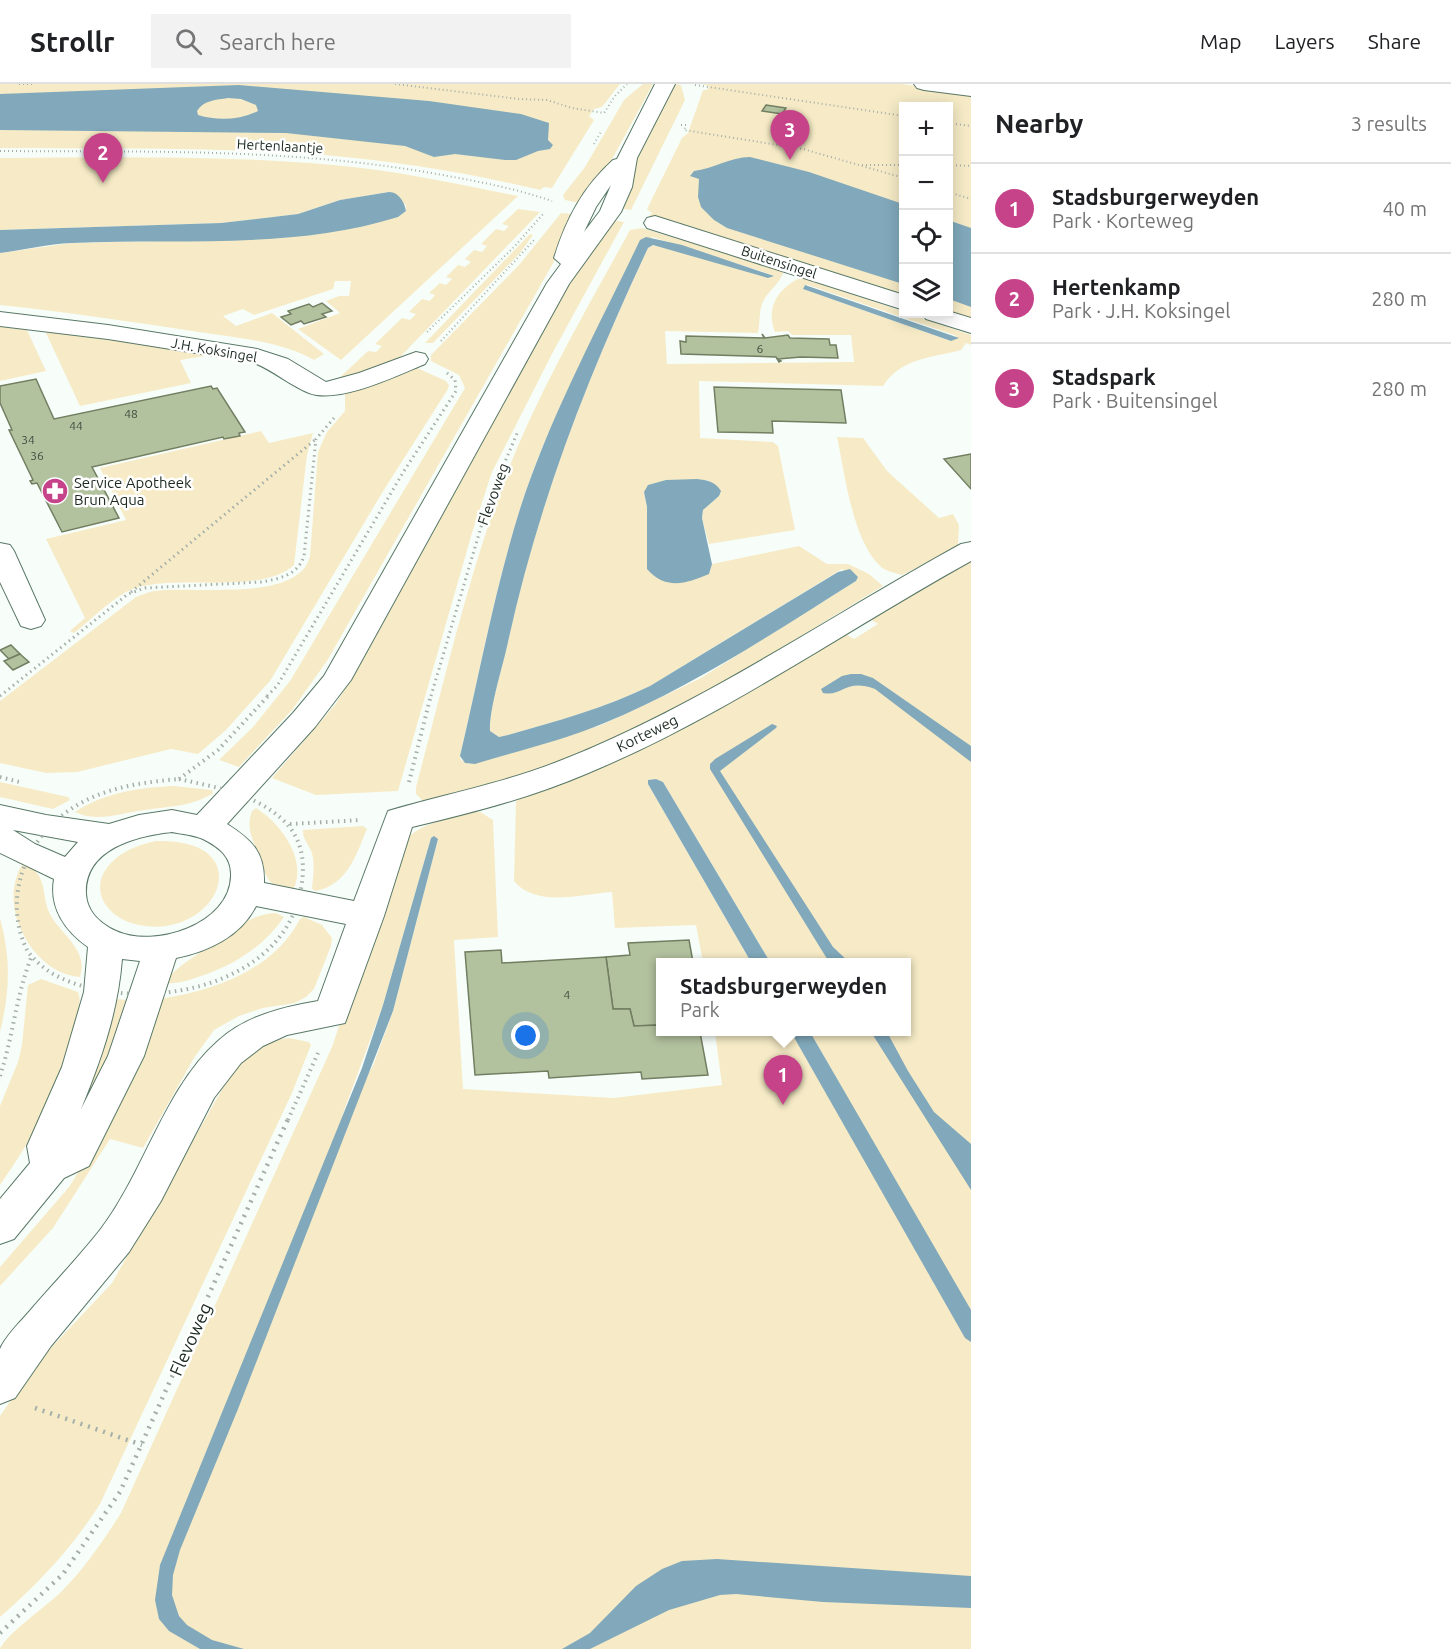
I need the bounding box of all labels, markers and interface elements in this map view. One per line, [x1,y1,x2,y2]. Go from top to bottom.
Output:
search box [151,14,571,68]
icon: search [172,25,205,58]
text: Strollr [30,26,115,57]
text: Search here [220,29,336,54]
text: Map [1200,29,1241,53]
text: Layers [1274,29,1335,53]
text: Share [1368,29,1421,53]
map controls [899,102,953,318]
button: + [899,102,953,156]
text: Nearby [995,109,1083,138]
pin: 3 [770,110,810,160]
text: 3 results [1351,112,1427,135]
pin: 2 [84,134,122,183]
street label: Hertenlaantje [236,136,324,156]
button: − [899,156,953,210]
text: Stadsburgerweyden [1052,184,1259,209]
text: 1 [1009,197,1020,220]
text: 40 m [1383,197,1427,220]
text: Park · Korteweg [1052,209,1194,232]
button: locate [899,210,953,264]
street label: Buitensingel [739,242,819,282]
button: layers [899,264,953,318]
text: Hertenkamp [1052,274,1181,299]
text: 2 [1009,287,1020,310]
text: 280 m [1371,287,1427,310]
text: Park · J.H. Koksingel [1052,299,1230,322]
street label: J.H. Koksingel [170,335,259,366]
house number: 6 [757,342,764,355]
text: Stadspark [1052,364,1156,389]
text: 3 [1009,377,1020,400]
text: 280 m [1371,377,1427,400]
text: Park · Buitensingel [1052,389,1218,412]
house number: 48 [124,407,138,420]
house number: 44 [69,419,83,432]
house number: 34 [21,433,35,446]
house number: 36 [30,449,44,462]
street label: Flevoweg [474,461,512,527]
place label: Service Apotheek Brun Aqua [74,474,192,508]
pharmacy icon: Service Apotheek Brun Aqua [40,476,70,506]
street label: Korteweg [614,711,680,755]
popup [656,958,911,1036]
text: Stadsburgerweyden [680,973,887,998]
house number: 4 [564,988,571,1001]
text: Park [680,998,720,1021]
your location [511,1021,540,1050]
pin: 1 [764,1056,802,1105]
street label: Flevoweg [165,1299,215,1379]

